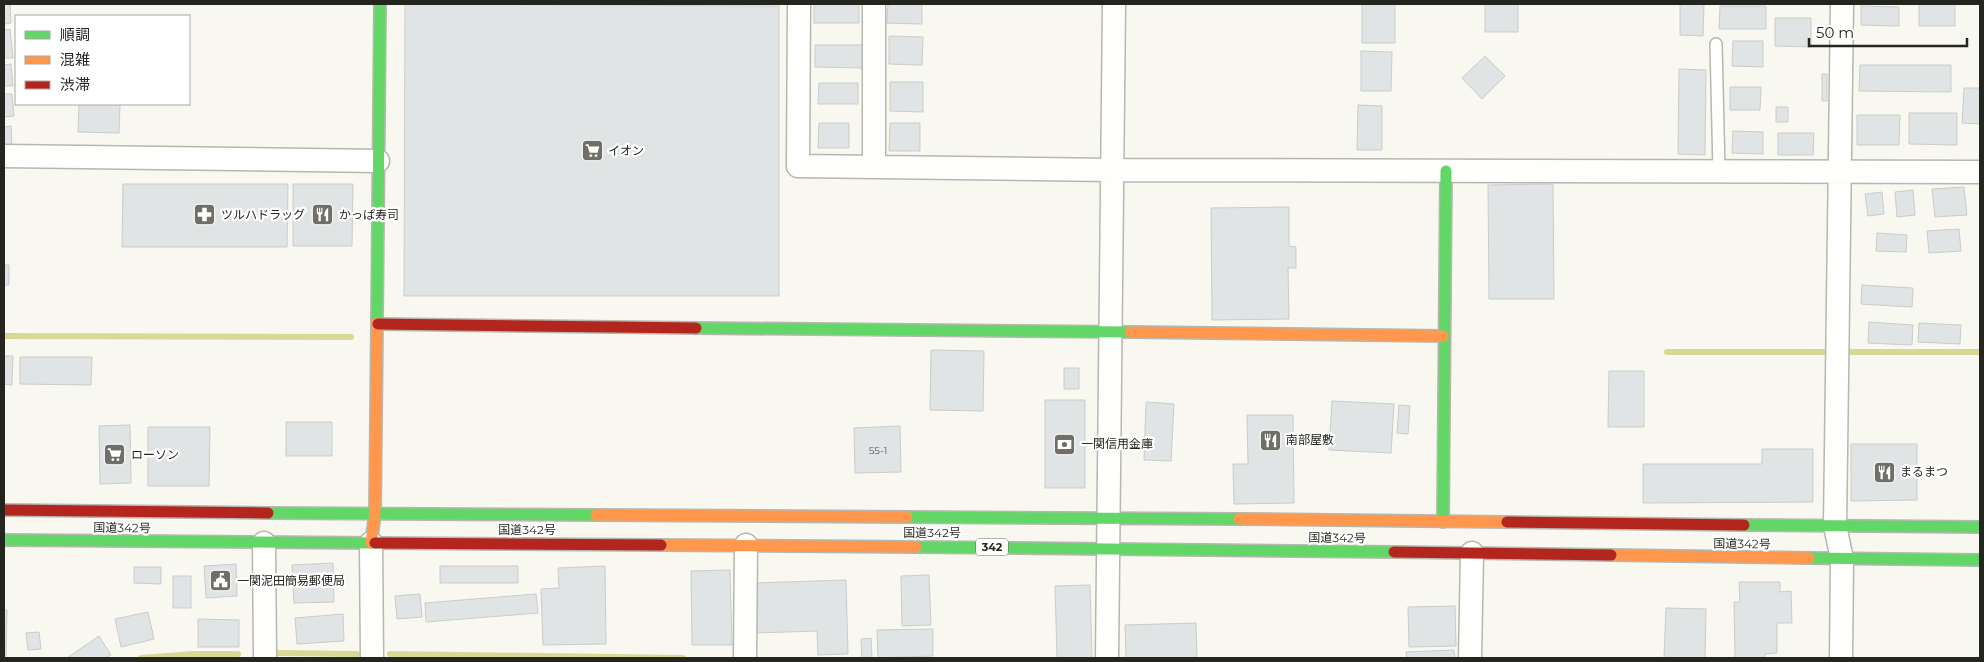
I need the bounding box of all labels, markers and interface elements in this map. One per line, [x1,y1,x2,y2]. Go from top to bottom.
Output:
legend [15,15,190,105]
scale bar [1809,15,1966,47]
text: 50 m [1816,23,1854,42]
text: 順調 [60,25,90,44]
text: 混雑 [60,50,90,69]
text: 渋滞 [60,75,90,94]
supermarket icon: イオン [580,139,604,163]
place label: イオン [608,143,644,158]
pharmacy icon: ツルハドラッグ [193,203,217,227]
restaurant icon: かっぱ寿司 [311,203,335,227]
place label: ツルハドラッグ [221,207,305,222]
place label: かっぱ寿司 [339,207,399,222]
restaurant icon: 南部屋敷 [1258,428,1282,452]
bank icon: 一関信用金庫 [1053,432,1077,456]
place label: 南部屋敷 [1286,432,1334,447]
place label: 一関信用金庫 [1081,436,1153,451]
supermarket icon: ローソン [103,443,127,467]
house number: 55-1 [869,444,887,457]
place label: ローソン [131,447,179,462]
restaurant icon: まるまつ [1872,460,1896,484]
place label: まるまつ [1900,464,1948,479]
street label: 国道342号 [93,519,151,536]
street label: 国道342号 [498,522,556,537]
street label: 国道342号 [903,525,961,540]
street label: 国道342号 [1308,529,1366,546]
street label: 国道342号 [1713,535,1771,552]
road number: 342 [976,538,1008,556]
public building icon: 一関泥田簡易郵便局 [209,569,233,593]
place label: 一関泥田簡易郵便局 [237,573,345,588]

